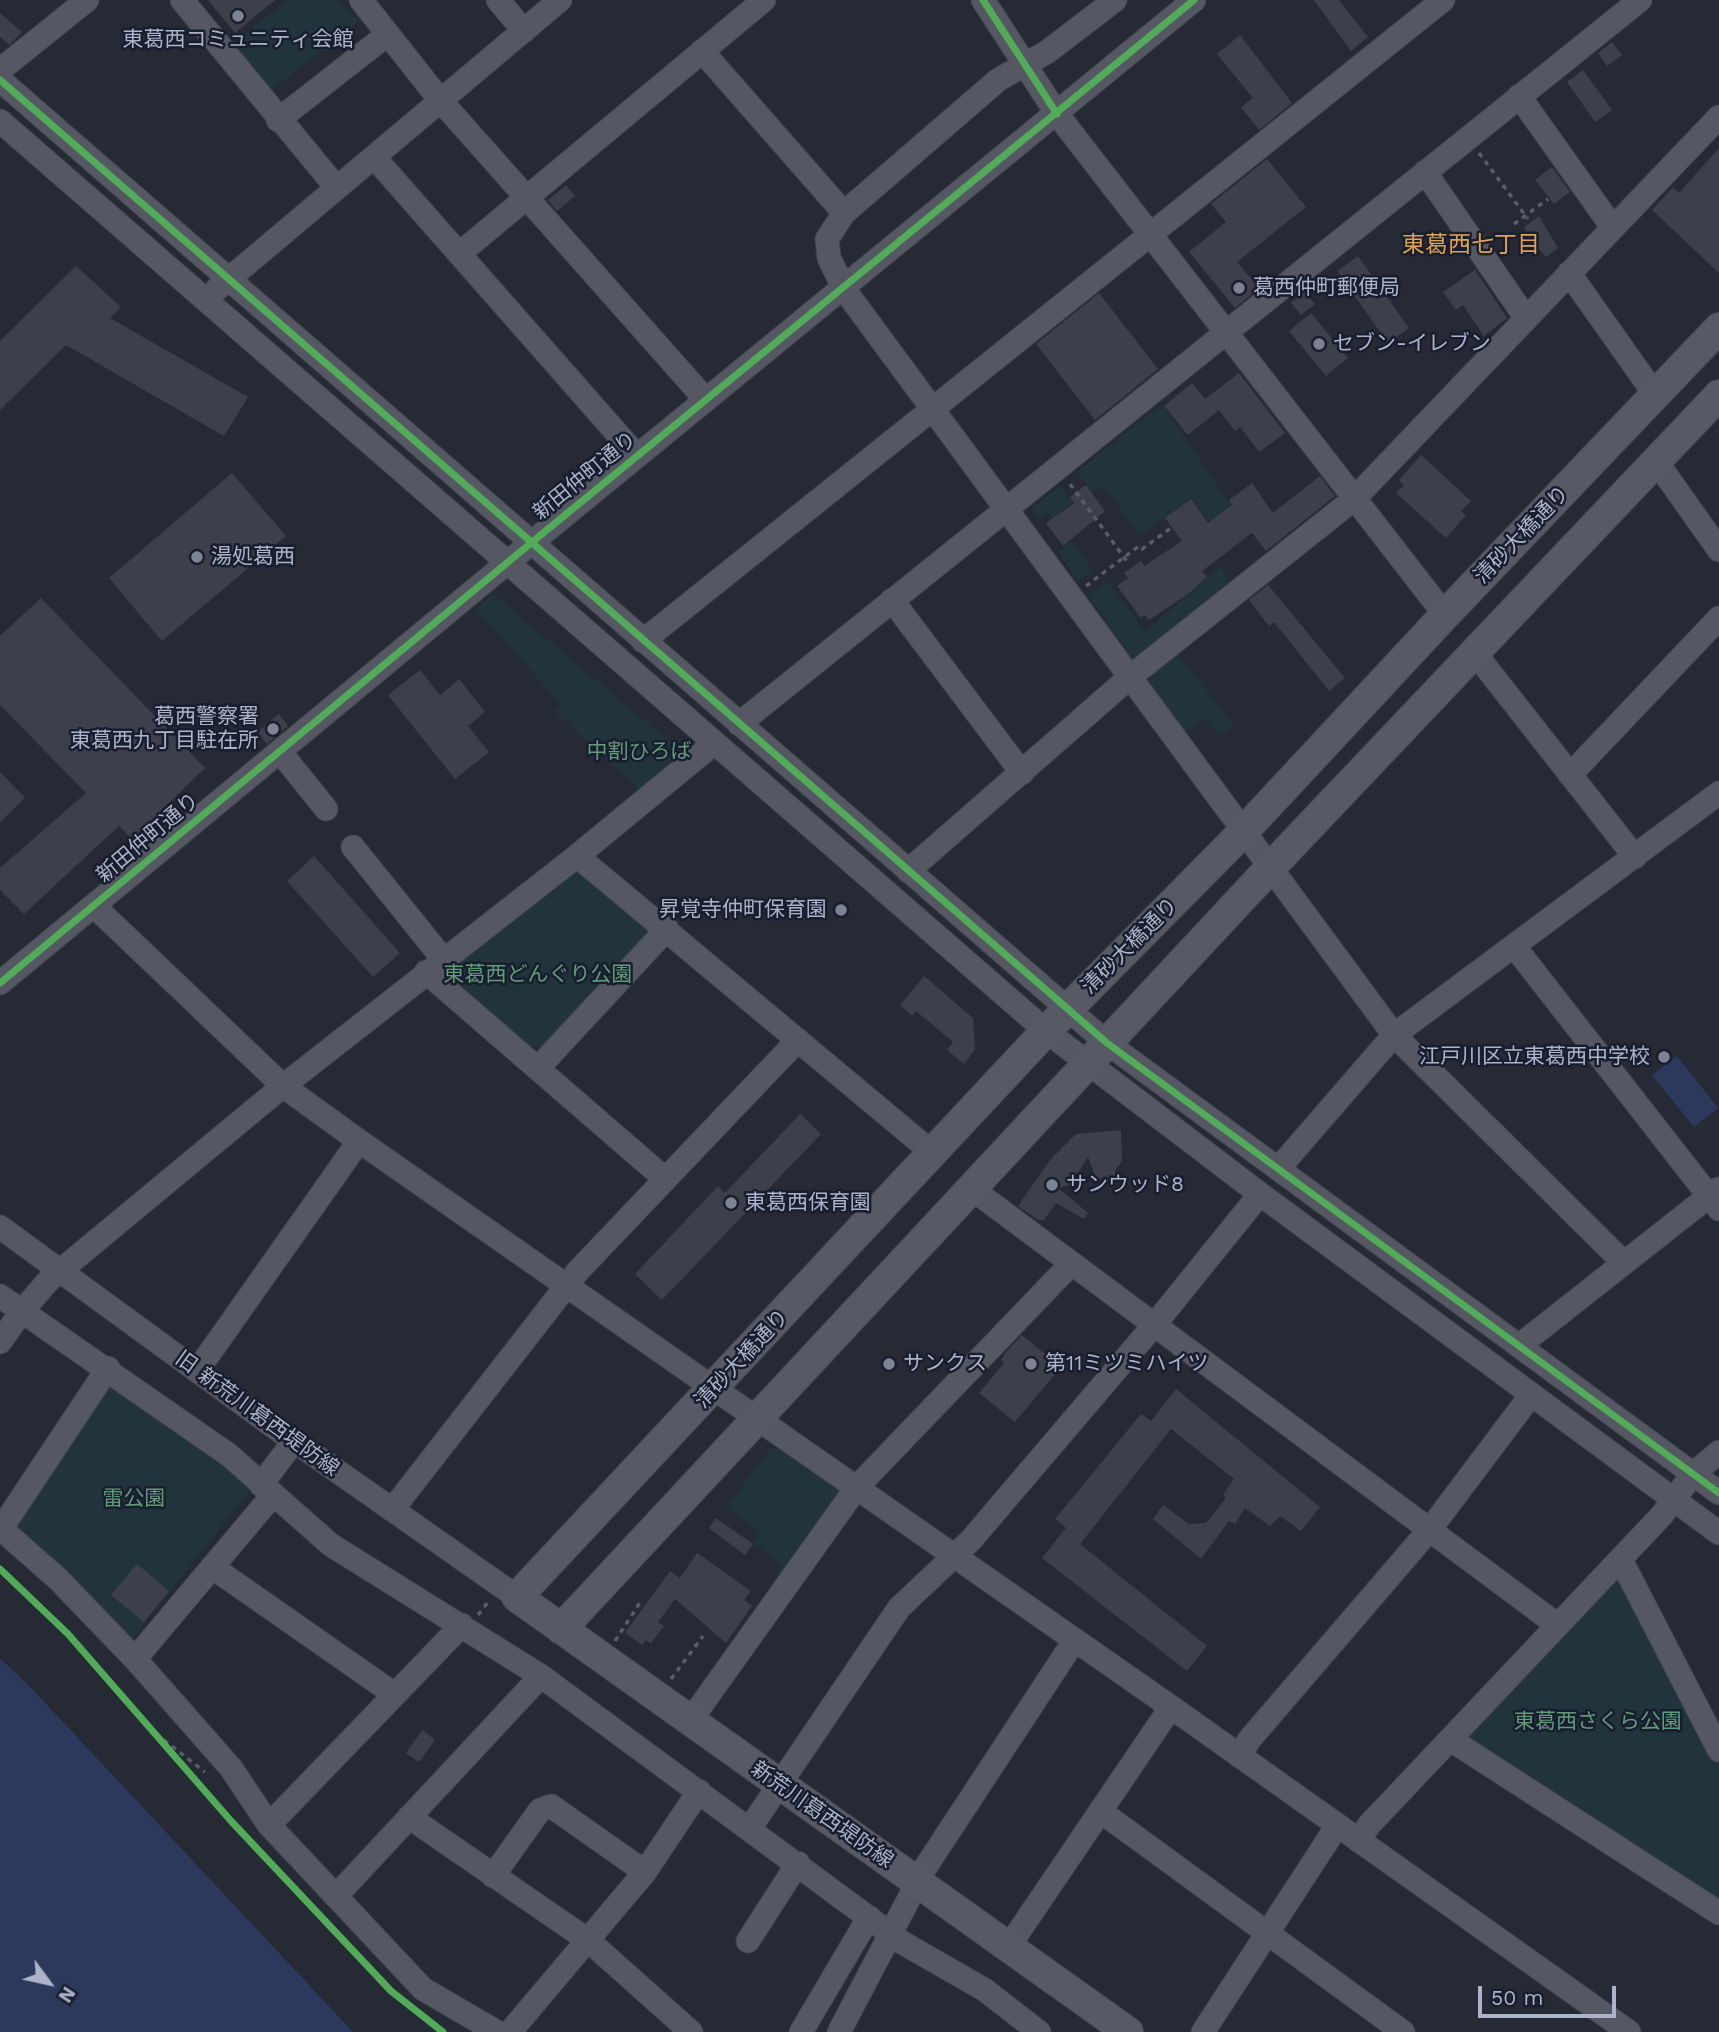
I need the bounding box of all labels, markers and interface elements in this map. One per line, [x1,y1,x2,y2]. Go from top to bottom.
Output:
marker: 東葛西コミュニティ会館 [230,8,246,24]
place label: 東葛西コミュニティ会館 [123,27,353,53]
district label: 東葛西七丁目 [1402,231,1540,259]
place label: 葛西仲町郵便局 [1253,275,1400,301]
marker: 葛西仲町郵便局 [1231,280,1247,296]
place label: セブン-イレブン [1333,331,1491,357]
marker: セブン-イレブン [1311,336,1327,352]
street label: 新田仲町通り [528,427,642,525]
street label: 清砂大橋通り [1469,481,1575,589]
place label: 湯処葛西 [211,544,295,570]
marker: 湯処葛西 [189,549,205,565]
place label: 葛西警察署 東葛西九丁目駐在所 [70,704,259,754]
marker: 葛西警察署 東葛西九丁目駐在所 [265,721,281,737]
park label: 中割ひろば [587,739,691,765]
street label: 新田仲町通り [92,788,204,888]
street label: 清砂大橋通り [1077,893,1183,999]
place label: 昇覚寺仲町保育園 [659,897,827,923]
marker: 昇覚寺仲町保育園 [833,902,849,918]
park label: 東葛西どんぐり公園 [444,962,632,988]
place label: 江戸川区立東葛西中学校 [1419,1044,1650,1070]
marker: 江戸川区立東葛西中学校 [1656,1049,1672,1065]
place label: サンウッド8 [1066,1172,1184,1198]
marker: サンウッド8 [1044,1177,1060,1193]
place label: 東葛西保育園 [745,1190,871,1216]
marker: 東葛西保育園 [723,1195,739,1211]
street label: 清砂大橋通り [690,1304,794,1414]
street label: 旧 新荒川葛西堤防線 [170,1346,344,1482]
place label: サンクス [903,1351,987,1377]
place label: 第11ミツミハイツ [1045,1351,1208,1377]
marker: サンクス [881,1356,897,1372]
marker: 第11ミツミハイツ [1023,1356,1039,1372]
park label: 雷公園 [103,1486,165,1512]
park label: 東葛西さくら公園 [1514,1709,1682,1735]
street label: 新荒川葛西堤防線 [746,1756,898,1874]
north arrow [14,1948,84,2018]
scale bar [1481,1972,1619,2016]
text: N [54,1983,81,2007]
text: 50 m [1491,1985,1543,2010]

